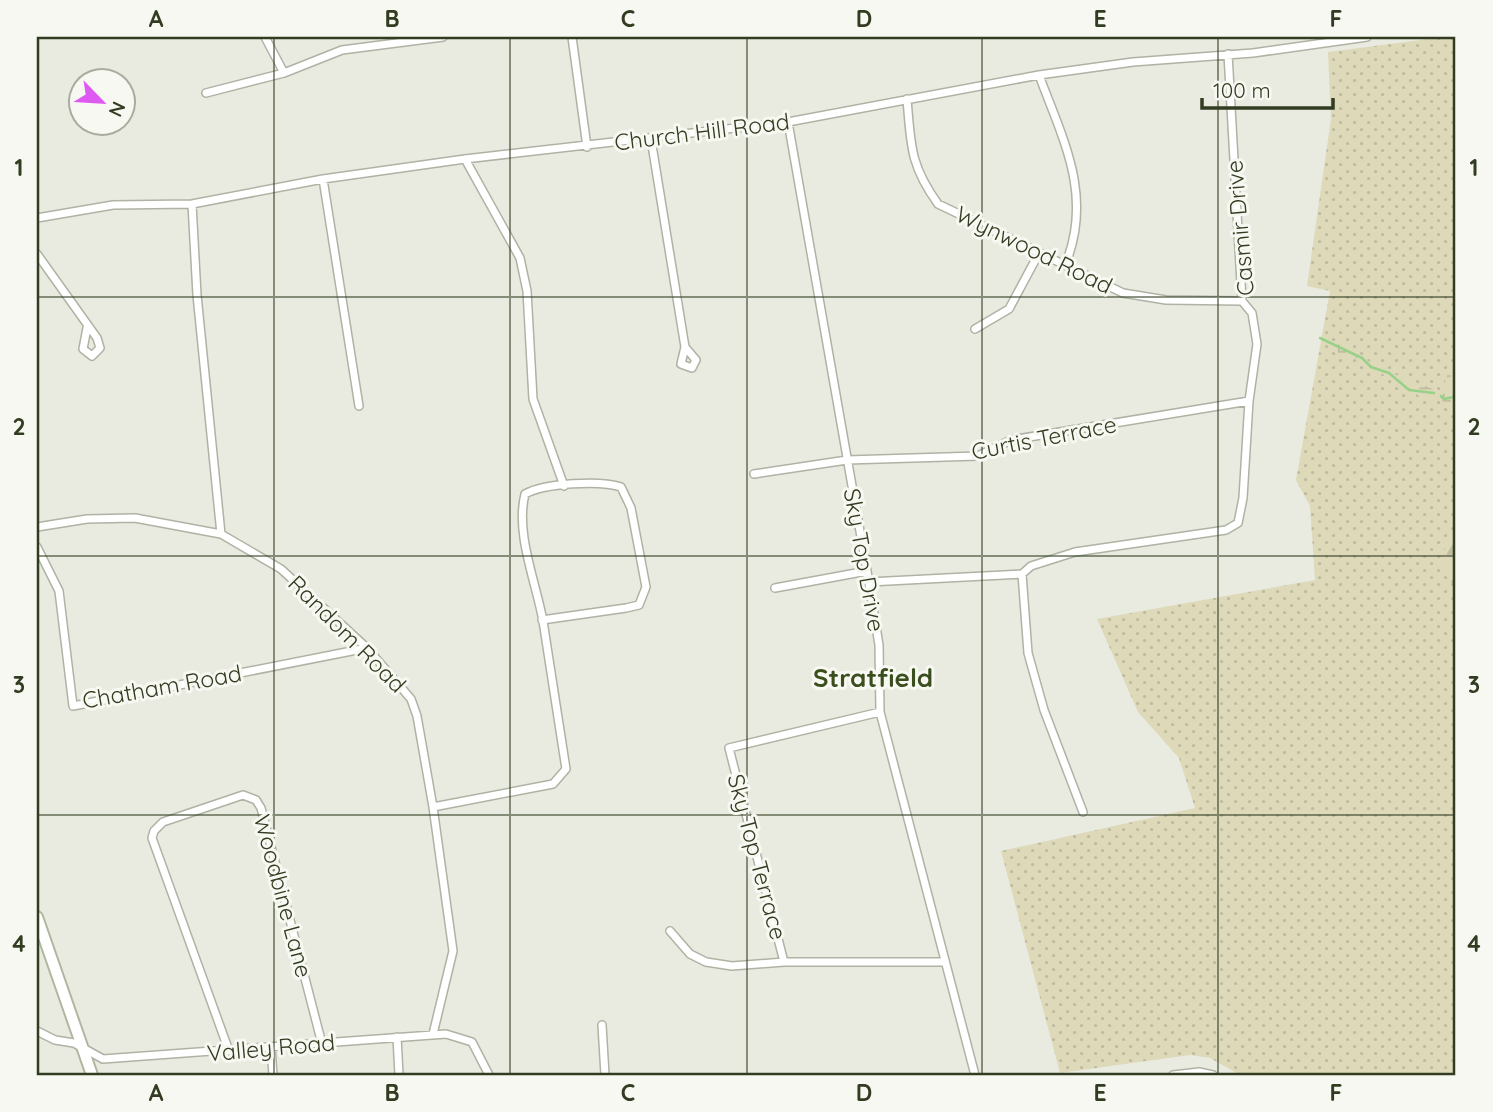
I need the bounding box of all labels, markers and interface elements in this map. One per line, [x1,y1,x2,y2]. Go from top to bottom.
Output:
text: A [149,4,164,33]
text: B [384,4,400,33]
text: C [621,4,635,33]
text: D [856,4,872,33]
text: E [1093,4,1107,33]
text: F [1330,4,1342,33]
north arrow [66,66,136,136]
scale bar [1202,66,1334,110]
text: 100 m [1213,77,1271,103]
text: N [104,98,131,121]
street label: Church Hill Road [613,106,791,157]
text: 1 [15,153,23,182]
text: 1 [1470,153,1478,182]
street label: Casmir Drive [1219,159,1260,297]
street label: Wynwood Road [951,199,1117,300]
street label: Curtis Terrace [969,409,1119,466]
text: 2 [12,412,26,441]
text: 2 [1467,412,1481,441]
street label: Sky Top Drive [838,486,891,634]
street label: Random Road [282,569,412,699]
street label: Chatham Road [80,658,244,715]
district label: Stratfield [813,661,933,694]
text: 3 [13,670,25,699]
text: 3 [1468,670,1480,699]
street label: Sky Top Terrace [721,771,794,943]
street label: Woodbine Lane [248,811,319,981]
text: 4 [12,929,26,958]
text: 4 [1467,929,1481,958]
street label: Valley Road [206,1027,336,1068]
text: A [149,1078,164,1107]
text: B [384,1078,400,1107]
text: C [621,1078,635,1107]
text: D [856,1078,872,1107]
text: E [1093,1078,1107,1107]
text: F [1330,1078,1342,1107]

